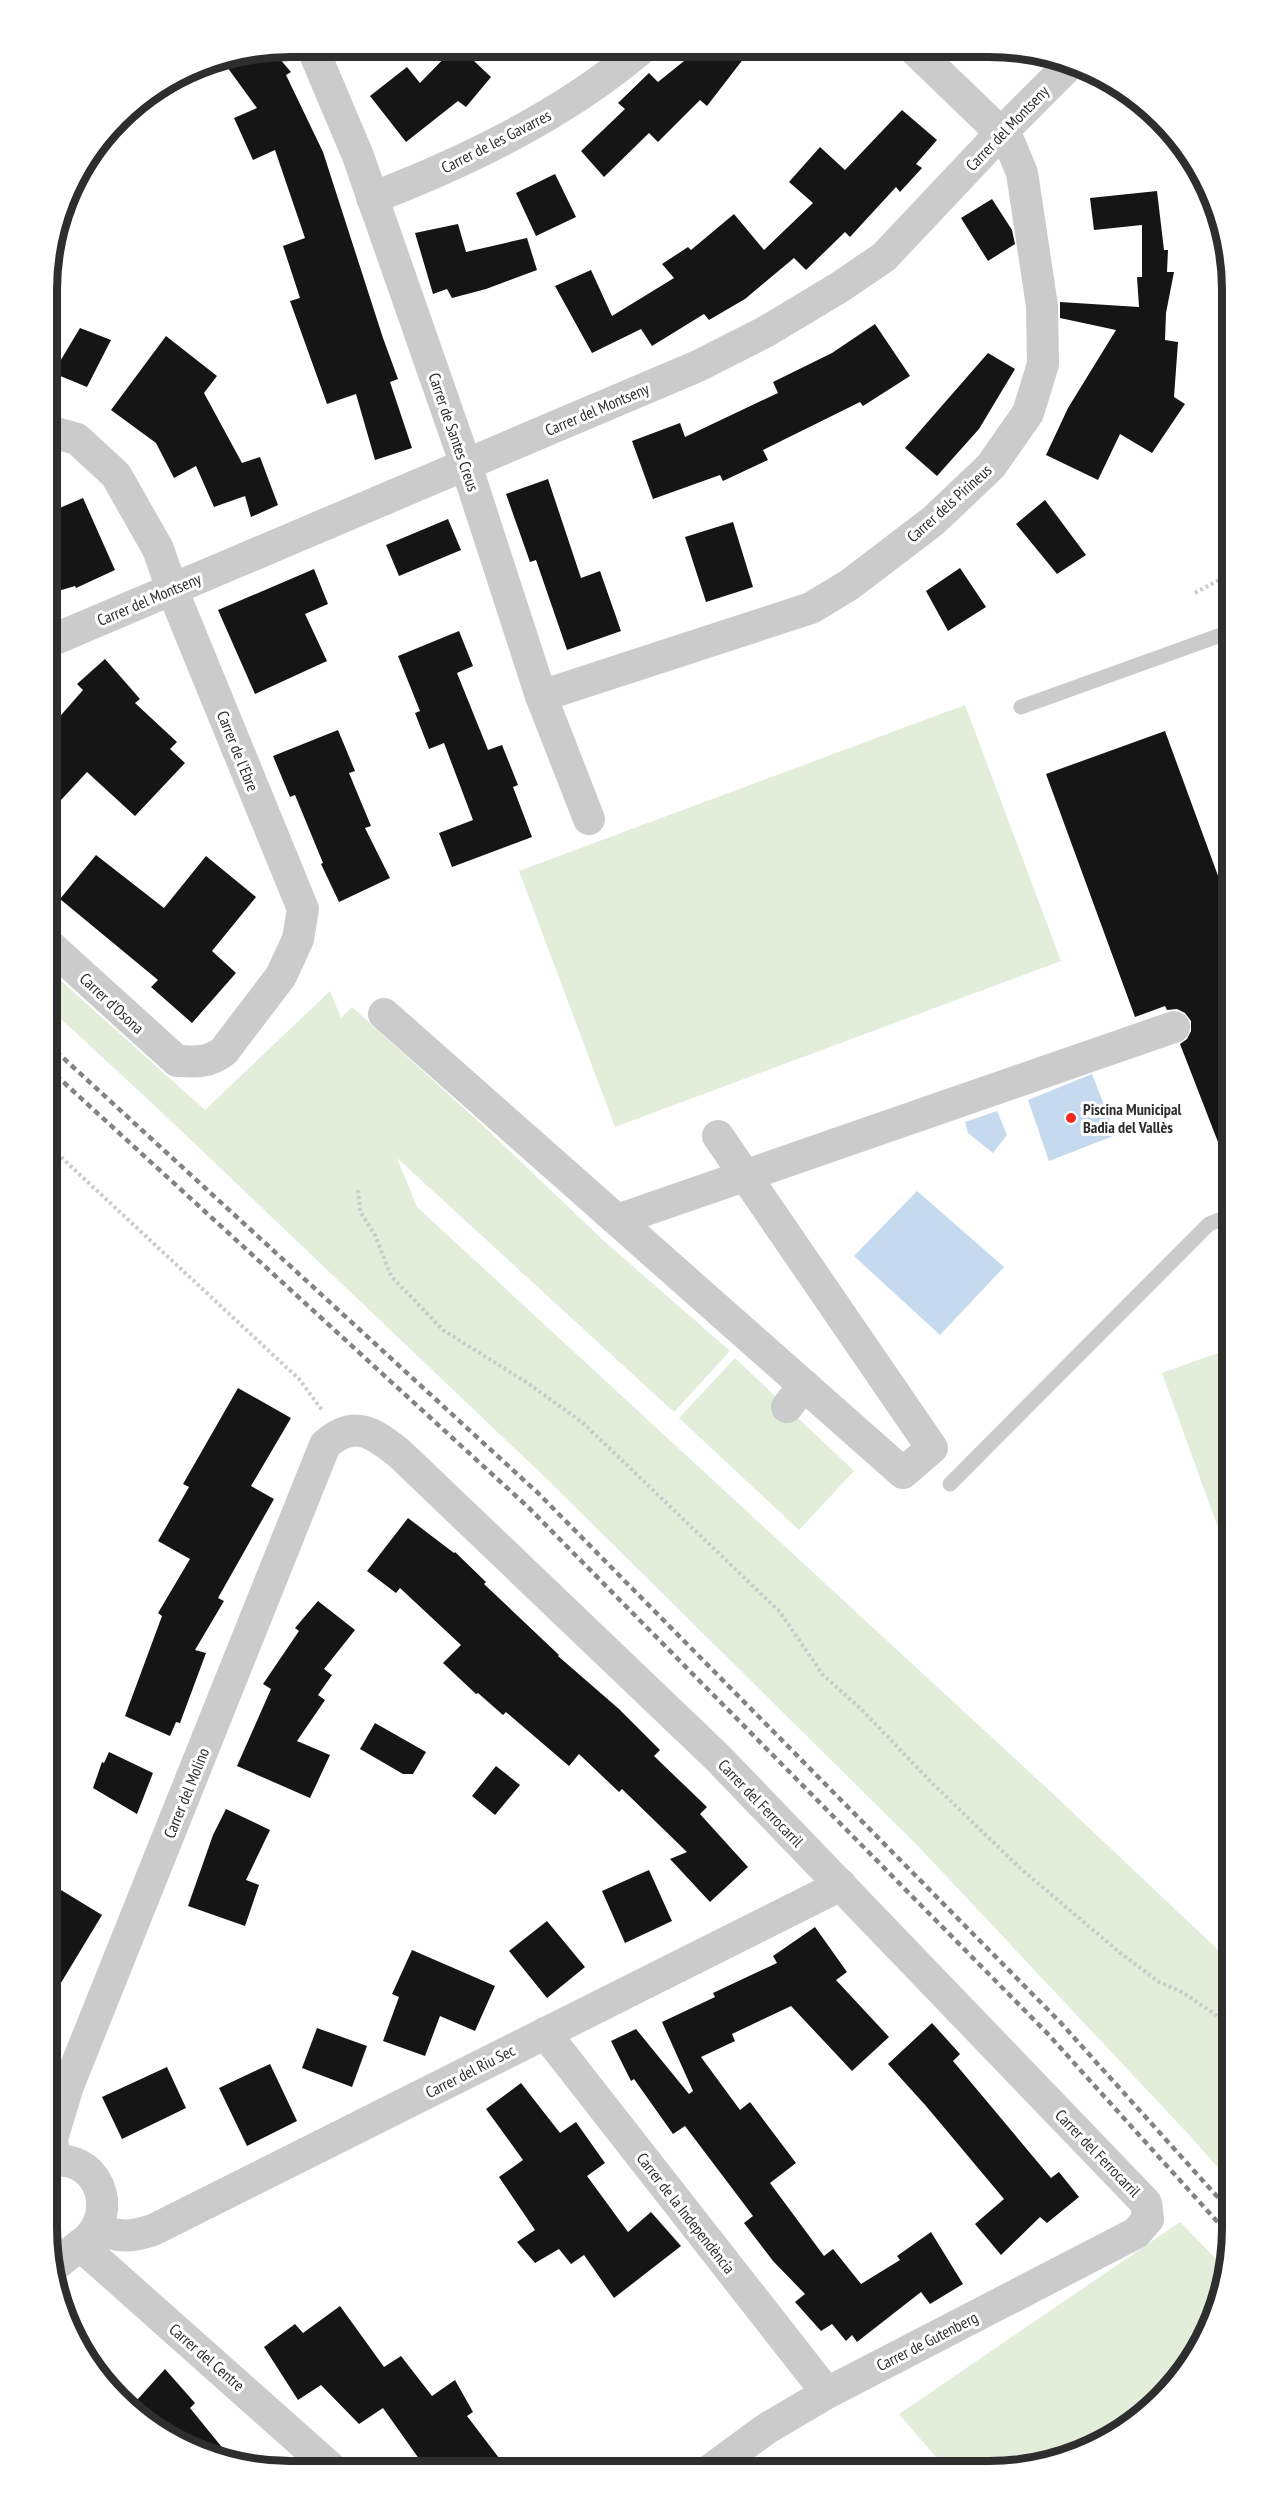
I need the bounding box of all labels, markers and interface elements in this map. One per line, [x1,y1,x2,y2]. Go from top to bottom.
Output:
street label: Carrer del Montseny [961,81,1053,175]
street label: Carrer de les Gavarres [438,105,554,177]
street label: Carrer de Santes Creus [424,370,484,494]
street label: Carrer del Montseny [542,378,652,440]
street label: Carrer dels Pirineus [902,460,996,546]
street label: Carrer del Montseny [94,568,204,630]
street label: Carrer de l'Ebre [213,708,263,794]
street label: Carrer d'Osona [76,968,148,1038]
place label: Piscina Municipal Badia del Vallès [1083,1099,1182,1137]
marker: Piscina Municipal Badia del Vallès [1064,1111,1078,1125]
street label: Carrer del Molino [159,1745,213,1841]
street label: Carrer del Ferrocarril [714,1755,808,1851]
street label: Carrer del Riu Sec [422,2040,518,2102]
street label: Carrer del Ferrocarril [1051,2105,1145,2201]
street label: Carrer de la Independència [633,2148,739,2278]
street label: Carrer de Gutenberg [873,2307,981,2375]
street label: Carrer del Centre [165,2319,249,2395]

